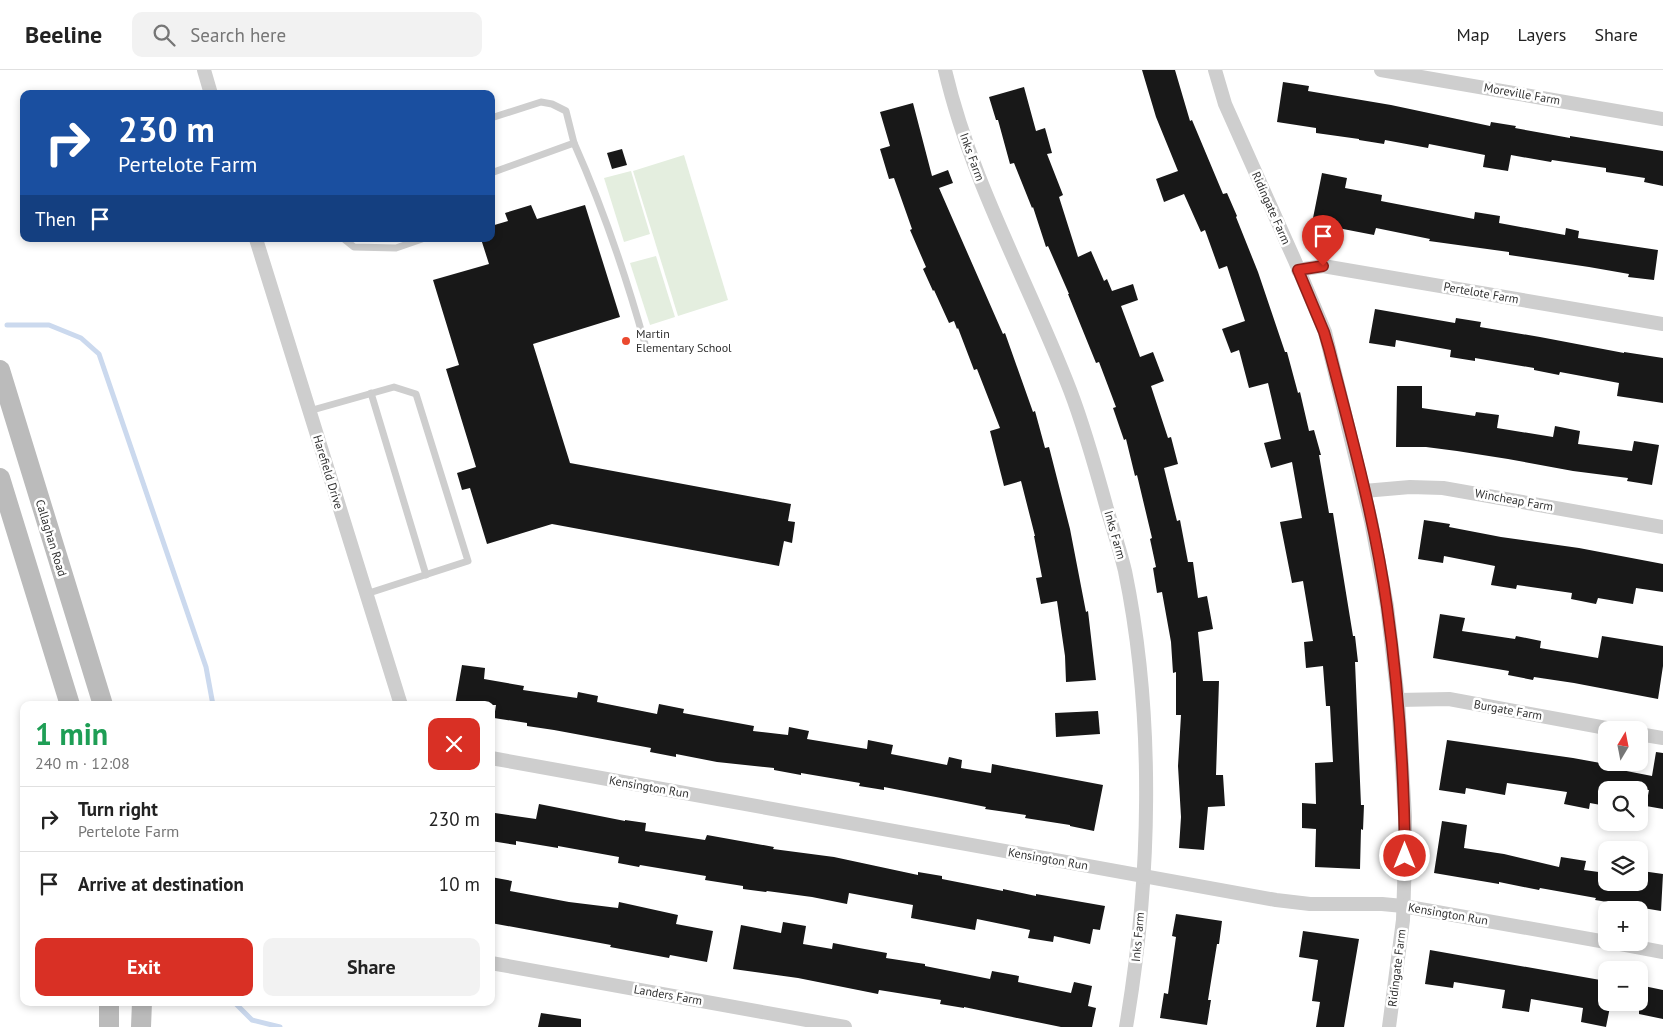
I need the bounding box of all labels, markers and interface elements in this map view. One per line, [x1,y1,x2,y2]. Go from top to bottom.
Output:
search box [132,12,482,57]
text: Beeline [25,19,102,50]
icon: search [150,21,178,49]
text: Search here [190,23,286,47]
text: Map [1457,23,1489,46]
text: Layers [1517,23,1566,46]
text: Share [1594,23,1638,46]
street label: Moreville Farm [1483,79,1561,108]
text: 230 m [118,106,215,152]
icon: right [35,110,100,175]
street label: Inks Farm [957,131,988,183]
text: Pertelote Farm [118,150,257,178]
street label: Ridingate Farm [1249,169,1294,247]
icon: arrive [86,205,114,233]
text: Then [35,207,76,231]
pin [1302,215,1344,266]
icon: arrive [1309,222,1337,250]
street label: Pertelote Farm [1442,279,1520,306]
place label: Martin Elementary School [636,326,732,355]
marker: Martin Elementary School [620,335,632,347]
street label: Harefield Drive [310,433,347,511]
street label: Wincheap Farm [1474,485,1554,514]
street label: Callaghan Road [33,498,70,578]
street label: Inks Farm [1101,509,1130,561]
street label: Burgate Farm [1473,696,1543,723]
text: 1 min [35,714,108,753]
button: close [428,718,480,770]
north arrow [1598,721,1648,771]
map controls [1598,721,1648,1011]
text: 240 m · 12:08 [35,753,130,773]
street label: Kensington Run [608,772,690,801]
button: search [1598,781,1648,831]
text: Turn right [78,797,158,821]
icon: right [35,805,63,833]
text: 230 m [428,807,480,831]
text: Pertelote Farm [78,821,179,841]
position arrow [1378,829,1430,881]
button: layers [1598,841,1648,891]
street label: Kensington Run [1007,844,1089,873]
icon: arrive [35,870,63,898]
text: Arrive at destination [78,872,244,896]
text: 10 m [439,872,480,896]
street label: Kensington Run [1407,899,1489,928]
button: + [1598,901,1648,951]
street label: Inks Farm [1128,911,1147,963]
street label: Ridingate Farm [1384,928,1409,1008]
button: Exit [35,938,253,996]
button: Share [263,938,480,996]
button: − [1598,961,1648,1011]
street label: Landers Farm [633,981,704,1008]

